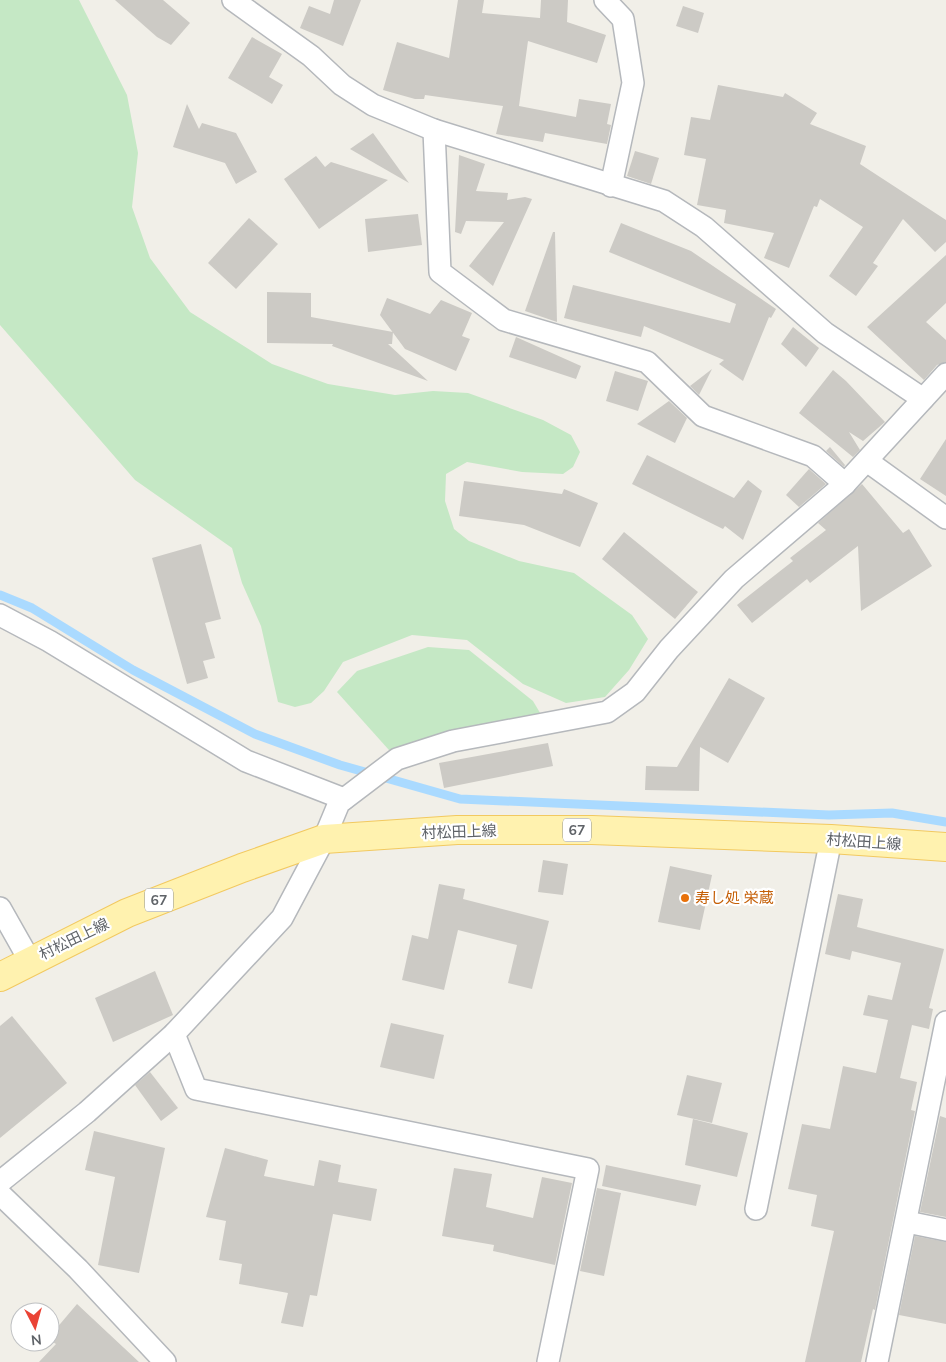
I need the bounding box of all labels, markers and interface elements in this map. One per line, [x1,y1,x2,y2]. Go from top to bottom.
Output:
road number: 67 [563,818,591,842]
street label: 村松田上線 [421,821,497,843]
street label: 村松田上線 [826,829,902,855]
road number: 67 [145,888,173,912]
place label: 寿し処 栄蔵 [695,888,774,908]
marker: 寿し処 栄蔵 [679,892,691,904]
street label: 村松田上線 [36,914,112,964]
north arrow [10,1302,60,1352]
text: N [30,1329,43,1349]

